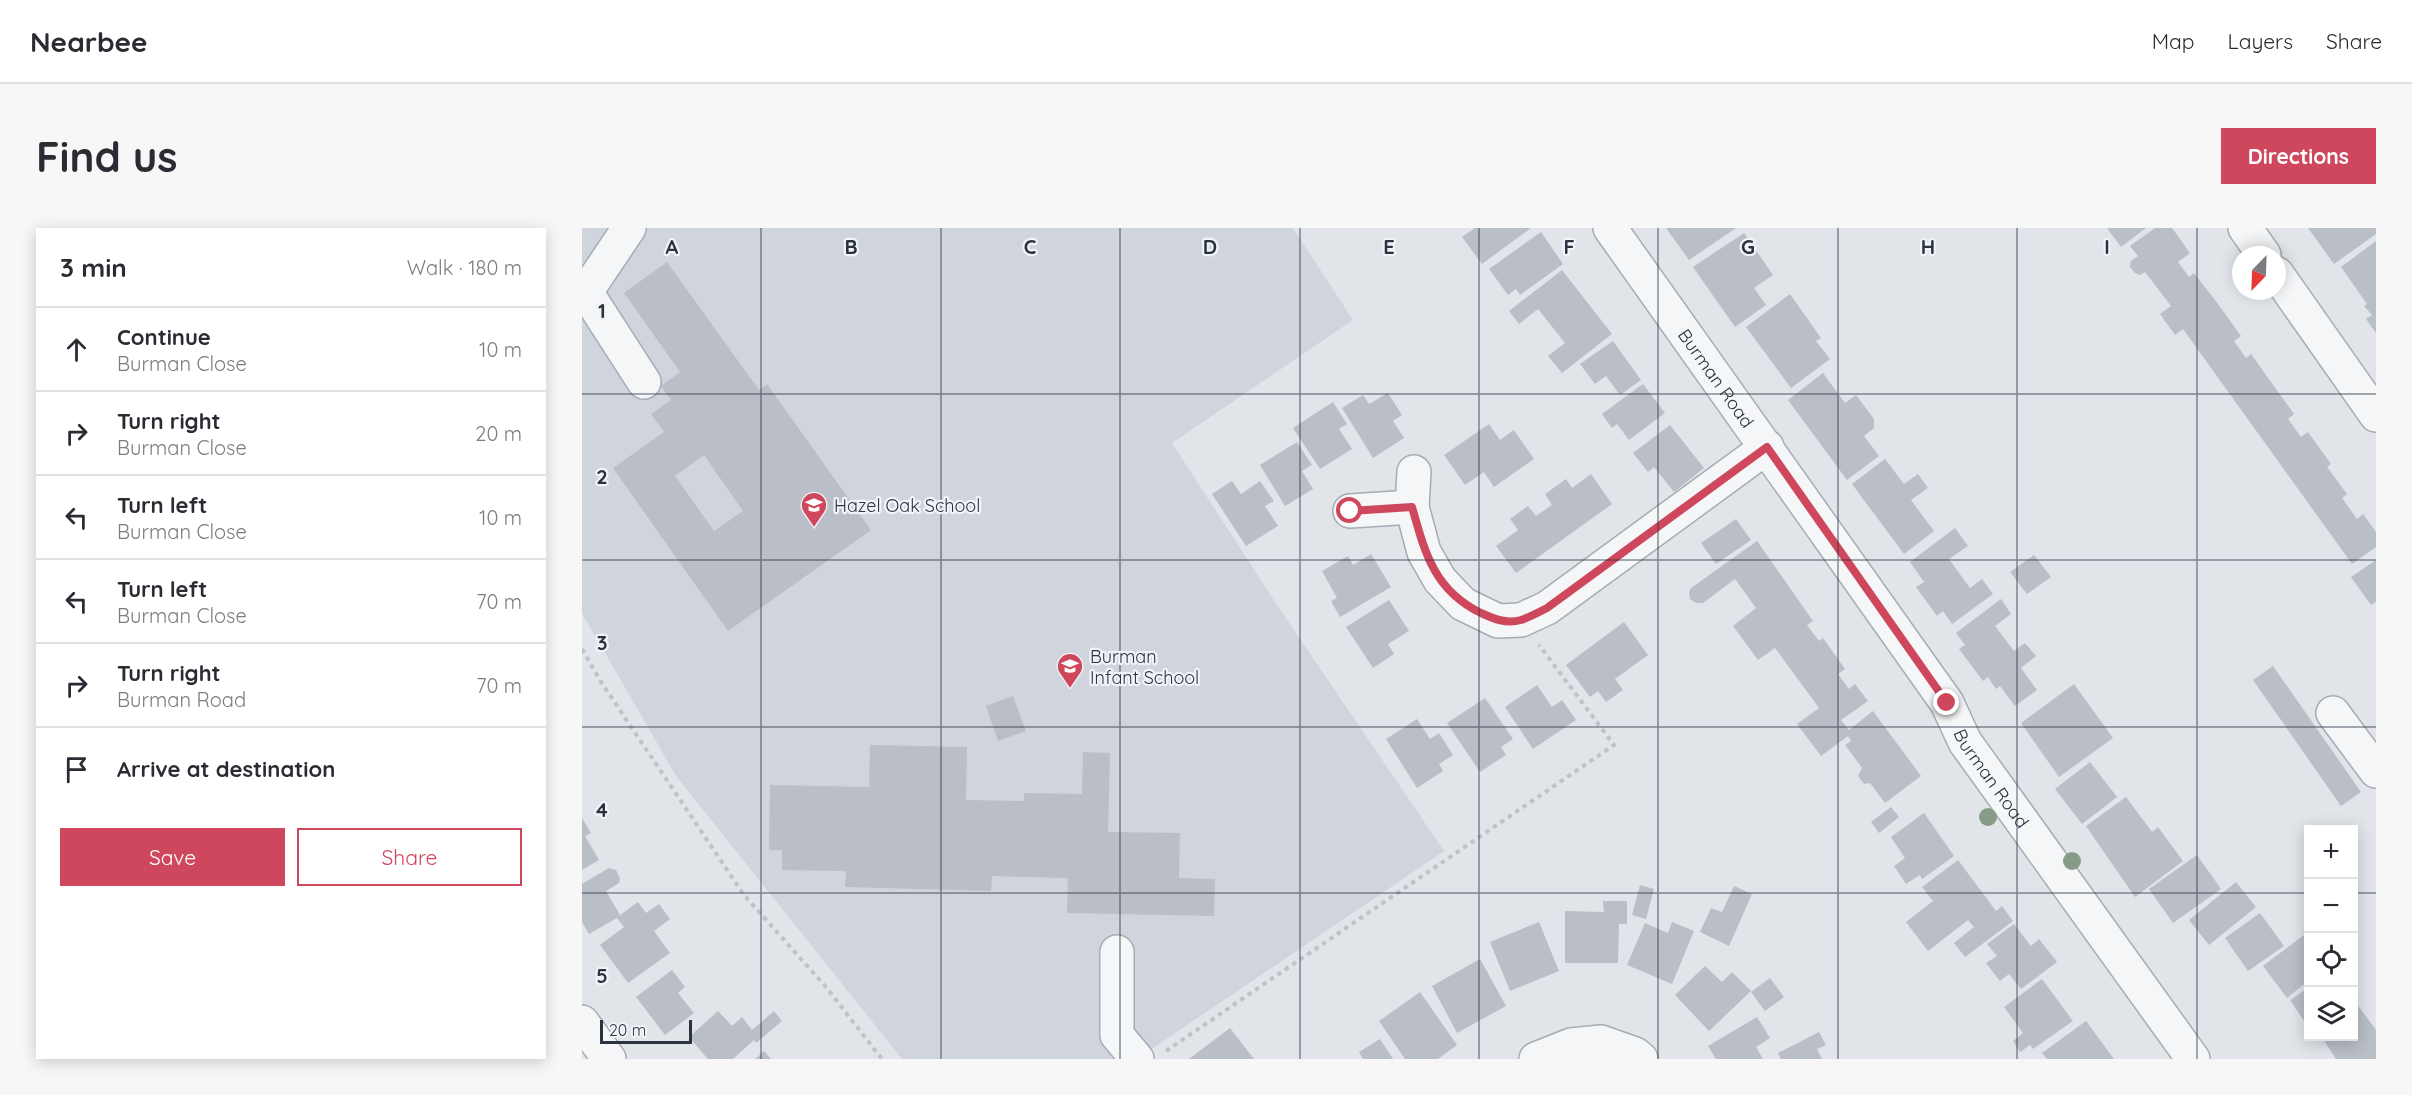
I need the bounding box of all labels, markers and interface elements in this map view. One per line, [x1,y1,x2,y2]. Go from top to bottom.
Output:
text: Nearbee [30,24,148,59]
text: Map [2152,28,2195,54]
text: Layers [2228,28,2293,54]
text: Share [2326,28,2382,54]
button: Directions [2221,128,2376,184]
text: Find us [36,130,178,183]
text: A [666,234,679,259]
text: B [844,234,858,259]
text: C [1024,234,1037,259]
text: D [1203,234,1217,259]
text: E [1383,234,1395,259]
text: F [1563,234,1575,259]
text: G [1741,234,1755,259]
text: H [1921,234,1935,259]
text: I [2104,234,2110,259]
north arrow [2232,246,2286,300]
text: 3 min [60,251,127,284]
text: Walk · 180 m [407,255,522,280]
text: 1 [598,298,606,323]
text: Continue [117,323,211,351]
street label: Burman Road [1673,324,1759,432]
icon: ahead [60,333,93,366]
text: 10 m [479,337,522,362]
text: Burman Close [117,351,247,376]
text: Turn right [117,407,221,435]
icon: right [60,417,93,450]
text: 20 m [475,421,522,446]
text: Burman Close [117,435,247,460]
text: 2 [596,464,608,489]
school or university icon: Hazel Oak School [799,490,829,528]
text: Turn left [117,491,207,519]
place label: Hazel Oak School [834,494,980,517]
route start [1336,497,1362,523]
icon: left [60,501,93,534]
text: 10 m [479,505,522,530]
text: Burman Close [117,519,247,544]
text: Turn left [117,575,207,603]
icon: left [60,585,93,618]
text: 70 m [476,589,522,614]
text: Burman Close [117,603,247,628]
text: 3 [597,630,607,655]
place label: Burman Infant School [1090,645,1199,689]
school or university icon: Burman Infant School [1055,651,1085,689]
text: Turn right [117,659,221,687]
icon: right [60,669,93,702]
text: 70 m [476,673,522,698]
text: Burman Road [117,687,246,712]
route end [1933,689,1959,715]
street label: Burman Road [1949,725,2034,832]
icon: arrive [60,753,93,786]
text: Arrive at destination [117,755,335,783]
text: 4 [596,797,608,822]
map controls [2304,825,2358,1041]
button: + [2304,825,2358,879]
button: Save [60,828,285,886]
button: Share [297,828,522,886]
button: − [2304,879,2358,933]
button: locate [2304,933,2358,987]
text: 5 [596,963,608,988]
button: layers [2304,987,2358,1041]
scale bar [600,1017,692,1044]
text: 20 m [609,1020,646,1040]

